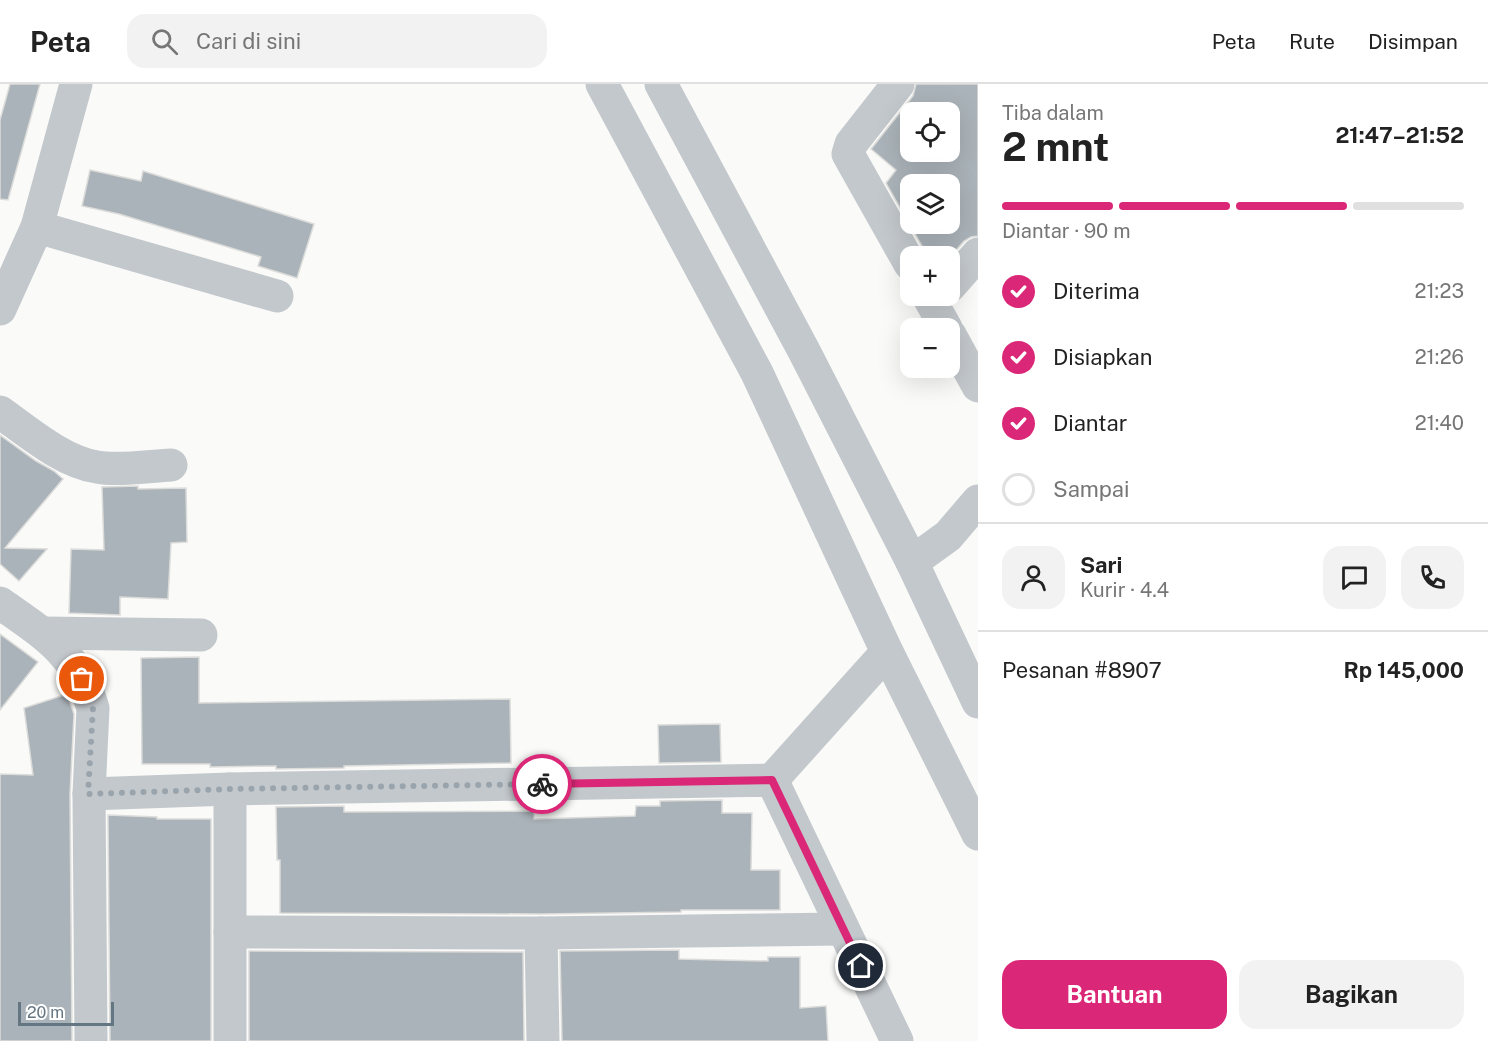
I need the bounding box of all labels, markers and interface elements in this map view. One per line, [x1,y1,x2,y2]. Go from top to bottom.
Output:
search box [127,14,547,68]
text: Peta [30,25,91,58]
icon: search [148,25,181,58]
text: Cari di sini [196,28,301,54]
text: Peta [1212,29,1256,54]
text: Rute [1289,29,1335,54]
text: Disimpan [1368,29,1458,54]
text: Tiba dalam [1002,101,1104,125]
map controls [900,102,960,378]
button: locate [900,102,960,162]
text: 21:47–21:52 [1335,122,1464,148]
text: 2 mnt [1002,124,1109,170]
button: layers [900,174,960,234]
text: Diantar · 90 m [1002,219,1131,243]
button: + [900,246,960,306]
icon: check [1002,275,1035,308]
text: Diterima [1053,278,1140,304]
text: 21:23 [1415,279,1464,303]
button: − [900,318,960,378]
icon: check [1002,341,1035,374]
text: Disiapkan [1053,344,1152,370]
text: 21:26 [1415,345,1464,369]
icon: check [1002,407,1035,440]
text: Diantar [1053,410,1127,436]
text: 21:40 [1415,411,1464,435]
text: Sampai [1053,476,1129,502]
button: person [1002,546,1065,609]
button: chat [1323,546,1386,609]
button: phone [1401,546,1464,609]
text: Sari [1080,552,1122,578]
text: Kurir · 4.4 [1080,578,1169,602]
pin [56,653,107,704]
text: Pesanan #8907 [1002,657,1162,683]
text: Rp 145,000 [1344,657,1464,683]
icon: bag [65,662,98,695]
courier [512,754,572,814]
icon: bike [526,768,559,801]
pin [835,940,886,991]
icon: home [844,949,877,982]
button: Bantuan [1002,960,1227,1029]
button: Bagikan [1239,960,1464,1029]
scale bar [18,999,114,1026]
text: 20 m [27,1003,64,1022]

